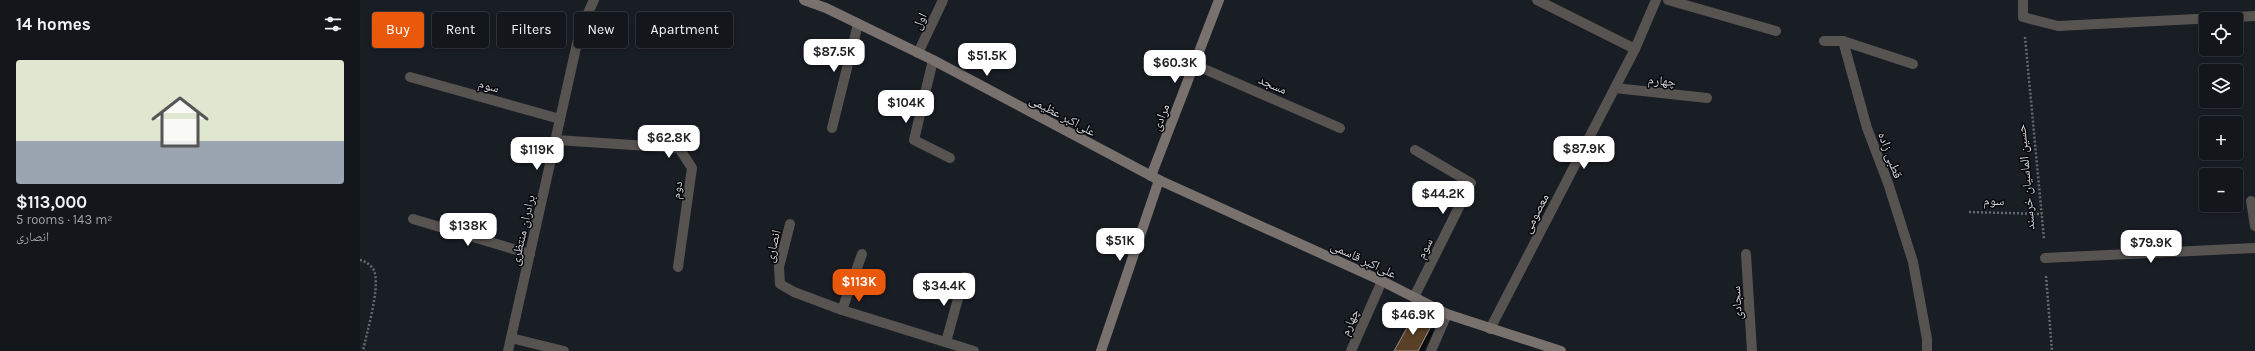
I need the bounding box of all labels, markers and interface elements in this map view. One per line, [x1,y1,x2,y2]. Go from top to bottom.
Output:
street label: اول [909,10,931,33]
chip: Buy [372,12,424,48]
chip: Rent [432,12,489,48]
chip: Filters [497,12,566,48]
chip: New [574,12,628,48]
chip: Apartment [636,12,733,48]
map controls [2199,12,2243,212]
button: locate [2199,12,2243,56]
icon: filters [322,13,344,35]
text: 14 homes [16,14,91,34]
pin: $87.5K [801,39,867,73]
pin: $51.5K [954,43,1020,77]
text: $87.5K [813,44,855,59]
text: $51.5K [967,48,1007,63]
pin: $60.3K [1142,50,1208,84]
text: $60.3K [1153,55,1197,70]
button: layers [2199,64,2243,108]
street label: مسجد [1256,72,1289,97]
street label: چهارم [1647,72,1677,90]
street label: سوم [476,75,501,97]
icon: home [144,86,216,158]
pin: $104K [878,90,934,124]
street label: علی‌اکبر عظیمی [1027,92,1099,140]
text: $104K [887,95,925,110]
street label: مرادی [1148,101,1174,133]
button: + [2199,116,2243,160]
street label: حسین الماسیان خرسند [2013,123,2039,230]
pin: $62.8K [636,125,702,159]
text: $62.8K [647,130,691,145]
street label: قطبی زاده [1874,130,1906,181]
pin: $87.9K [1551,136,1617,170]
pin: $119K [509,137,565,171]
text: $87.9K [1562,141,1606,156]
text: $119K [520,142,554,157]
button: − [2199,168,2243,212]
street label: دوم [668,180,686,200]
pin: $44.2K [1410,181,1476,215]
text: $44.2K [1421,186,1465,201]
street label: معصومی [1519,191,1553,236]
text: $113,000 [16,192,87,212]
street label: برادران منتظری [507,193,539,267]
street label: سوم [1983,193,2005,209]
text: 5 rooms · 143 m² [16,212,113,227]
pin: $138K [440,213,496,247]
text: $138K [449,218,487,233]
street label: انصاری [761,228,784,264]
pin: $51K [1096,228,1144,262]
text: انصاری [16,229,49,244]
pin: $79.9K [2118,230,2184,264]
text: $51K [1105,233,1135,248]
street label: سوم [1413,235,1437,261]
text: $79.9K [2130,235,2172,250]
street label: علی‌اکبر قاسمی [1328,238,1399,282]
pin: $113K [831,269,887,303]
pin: $34.4K [911,273,977,307]
text: $113K [842,274,876,289]
text: $34.4K [922,278,966,293]
street label: سجادی [1728,285,1746,320]
pin: $46.9K [1380,302,1446,336]
street label: چهارم [1337,306,1363,338]
text: $46.9K [1391,307,1435,322]

